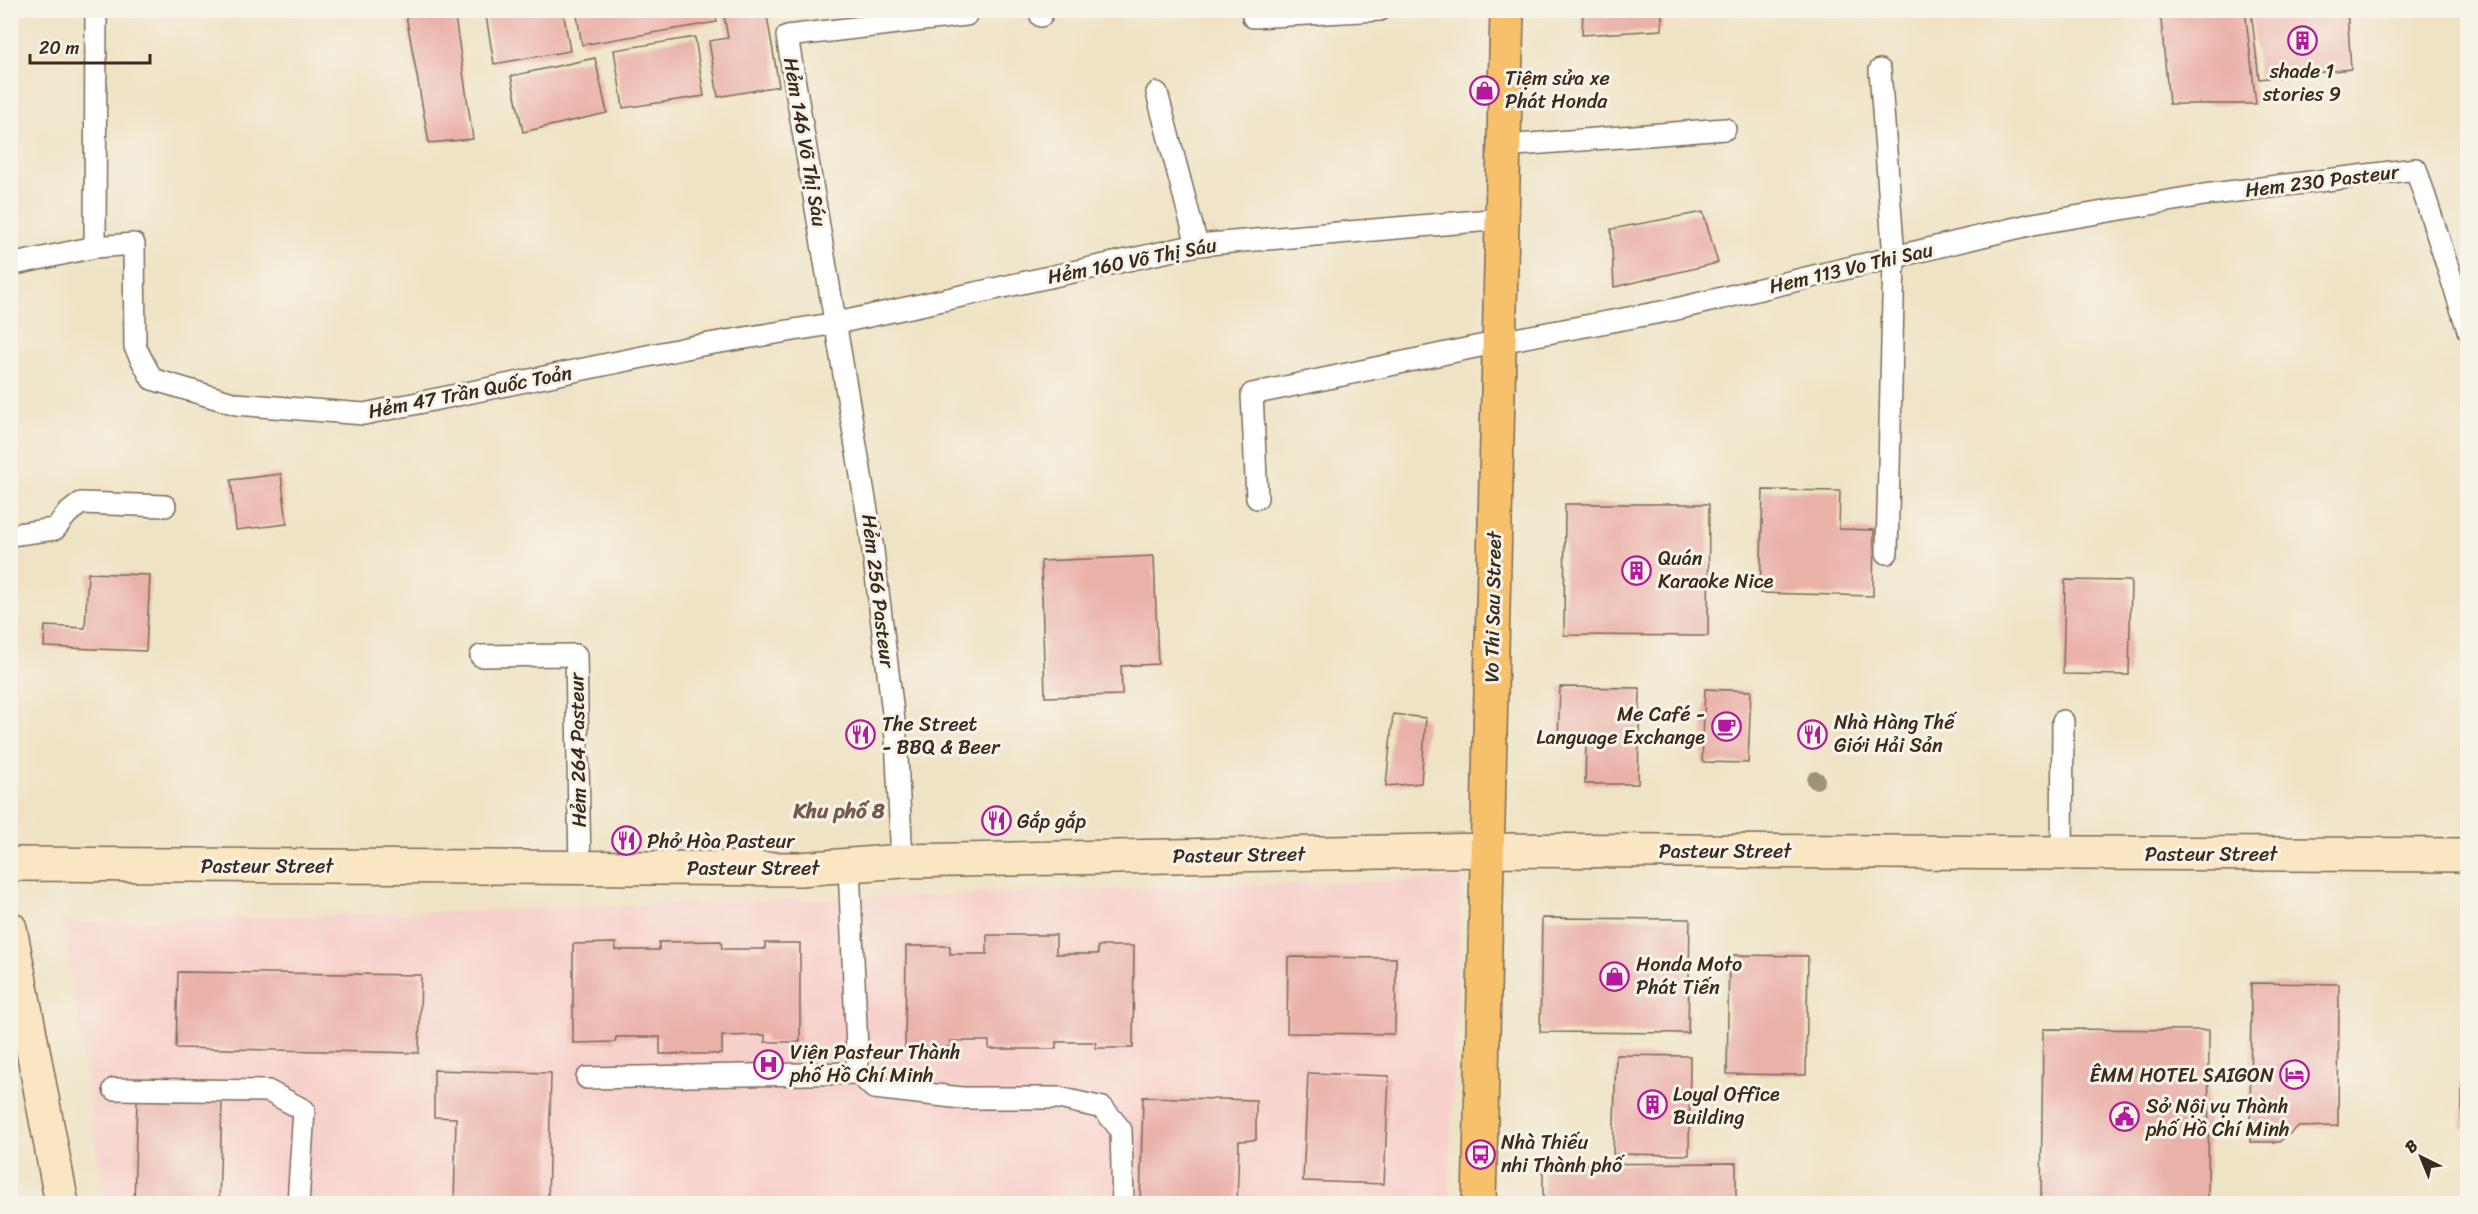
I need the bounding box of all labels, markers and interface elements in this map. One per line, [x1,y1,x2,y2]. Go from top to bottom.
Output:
building icon: shade 1 stories 9 [2286,24,2318,56]
scale bar [30,27,150,65]
text: 20 m [39,32,79,64]
place label: shade 1 stories 9 [2262,54,2341,112]
street label: Hẻm 146 Võ Thị Sáu [773,55,837,230]
place label: Tiệm sửa xe Phát Honda [1505,61,1610,119]
shop icon: Tiệm sửa xe Phát Honda [1468,74,1500,106]
street label: Hem 230 Pasteur [2243,154,2402,208]
street label: Hẻm 160 Võ Thị Sáu [1044,227,1220,295]
street label: Hem 113 Vo Thi Sau [1766,232,1937,304]
street label: Hẻm 47 Trần Quốc Toản [365,355,575,429]
street label: Hẻm 256 Pasteur [851,512,905,671]
street label: Vo Thi Sau Street [1474,530,1512,683]
place label: Quán Karaoke Nice [1658,541,1774,599]
building icon: Quán Karaoke Nice [1621,554,1653,586]
street label: Hẻm 264 Pasteur [559,671,597,828]
place label: Me Café - Language Exchange [1536,697,1705,755]
place label: Nhà Hàng Thế Giới Hải Sản [1834,705,1957,763]
place label: The Street - BBQ & Beer [882,707,1001,765]
cafe icon: Me Café - Language Exchange [1710,710,1742,742]
restaurant icon: Nhà Hàng Thế Giới Hải Sản [1797,718,1829,750]
restaurant icon: The Street - BBQ & Beer [845,719,877,751]
district label: Khu phố 8 [792,792,885,830]
place label: Gắp gắp [1017,804,1086,839]
restaurant icon: Gắp gắp [980,805,1012,837]
place label: Phở Hòa Pasteur [647,824,795,859]
restaurant icon: Phở Hòa Pasteur [610,825,642,857]
street label: Pasteur Street [1659,834,1792,869]
street label: Pasteur Street [1172,836,1307,874]
street label: Pasteur Street [2145,837,2278,872]
street label: Pasteur Street [201,849,334,884]
street label: Pasteur Street [687,851,820,886]
place label: Honda Moto Phát Tiến [1636,947,1742,1005]
shop icon: Honda Moto Phát Tiến [1599,960,1631,992]
place label: Viện Pasteur Thành phố Hồ Chí Minh [789,1035,960,1093]
hospital icon: Viện Pasteur Thành phố Hồ Chí Minh [753,1048,785,1080]
place label: ÊMM HOTEL SAIGON [2089,1058,2274,1093]
hotel icon: ÊMM HOTEL SAIGON [2279,1059,2311,1091]
place label: Loyal Office Building [1673,1077,1780,1135]
building icon: Loyal Office Building [1636,1089,1668,1121]
place label: Sở Nội vụ Thành phố Hồ Chí Minh [2145,1089,2289,1147]
public building icon: Sở Nội vụ Thành phố Hồ Chí Minh [2109,1101,2141,1133]
place label: Nhà Thiếu nhi Thành phố [1501,1125,1625,1183]
north arrow [2391,1127,2451,1187]
text: B [2398,1132,2425,1160]
bus stop icon: Nhà Thiếu nhi Thành phố [1464,1138,1496,1170]

